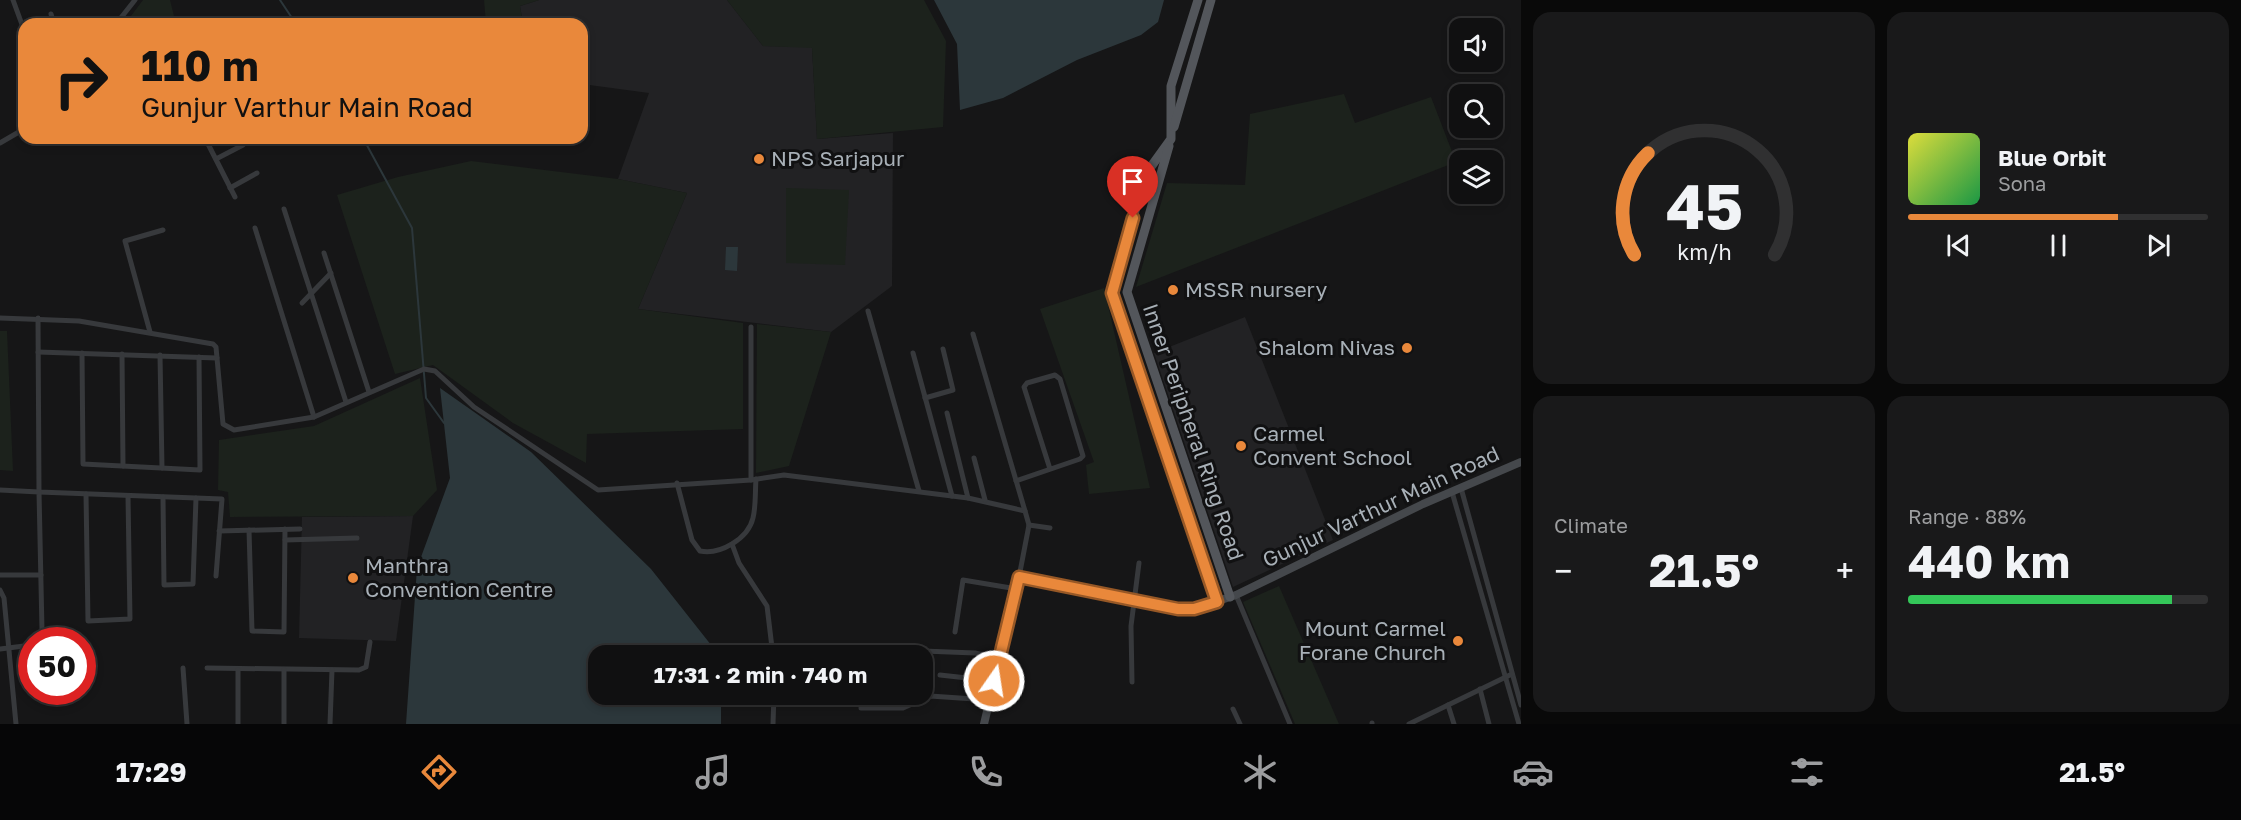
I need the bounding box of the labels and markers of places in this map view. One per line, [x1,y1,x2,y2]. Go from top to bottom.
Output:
place label: NPS Sarjapur [771,145,904,171]
marker: NPS Sarjapur [752,152,766,166]
pin [1107,156,1158,218]
place label: MSSR nursery [1185,276,1327,302]
marker: MSSR nursery [1166,283,1180,297]
place label: Shalom Nivas [1258,334,1395,360]
marker: Shalom Nivas [1400,341,1414,355]
place label: Carmel Convent School [1253,420,1412,470]
marker: Carmel Convent School [1234,439,1248,453]
place label: Manthra Convention Centre [365,552,553,602]
marker: Manthra Convention Centre [346,571,360,585]
place label: Mount Carmel Forane Church [1299,615,1446,665]
marker: Mount Carmel Forane Church [1451,634,1465,648]

